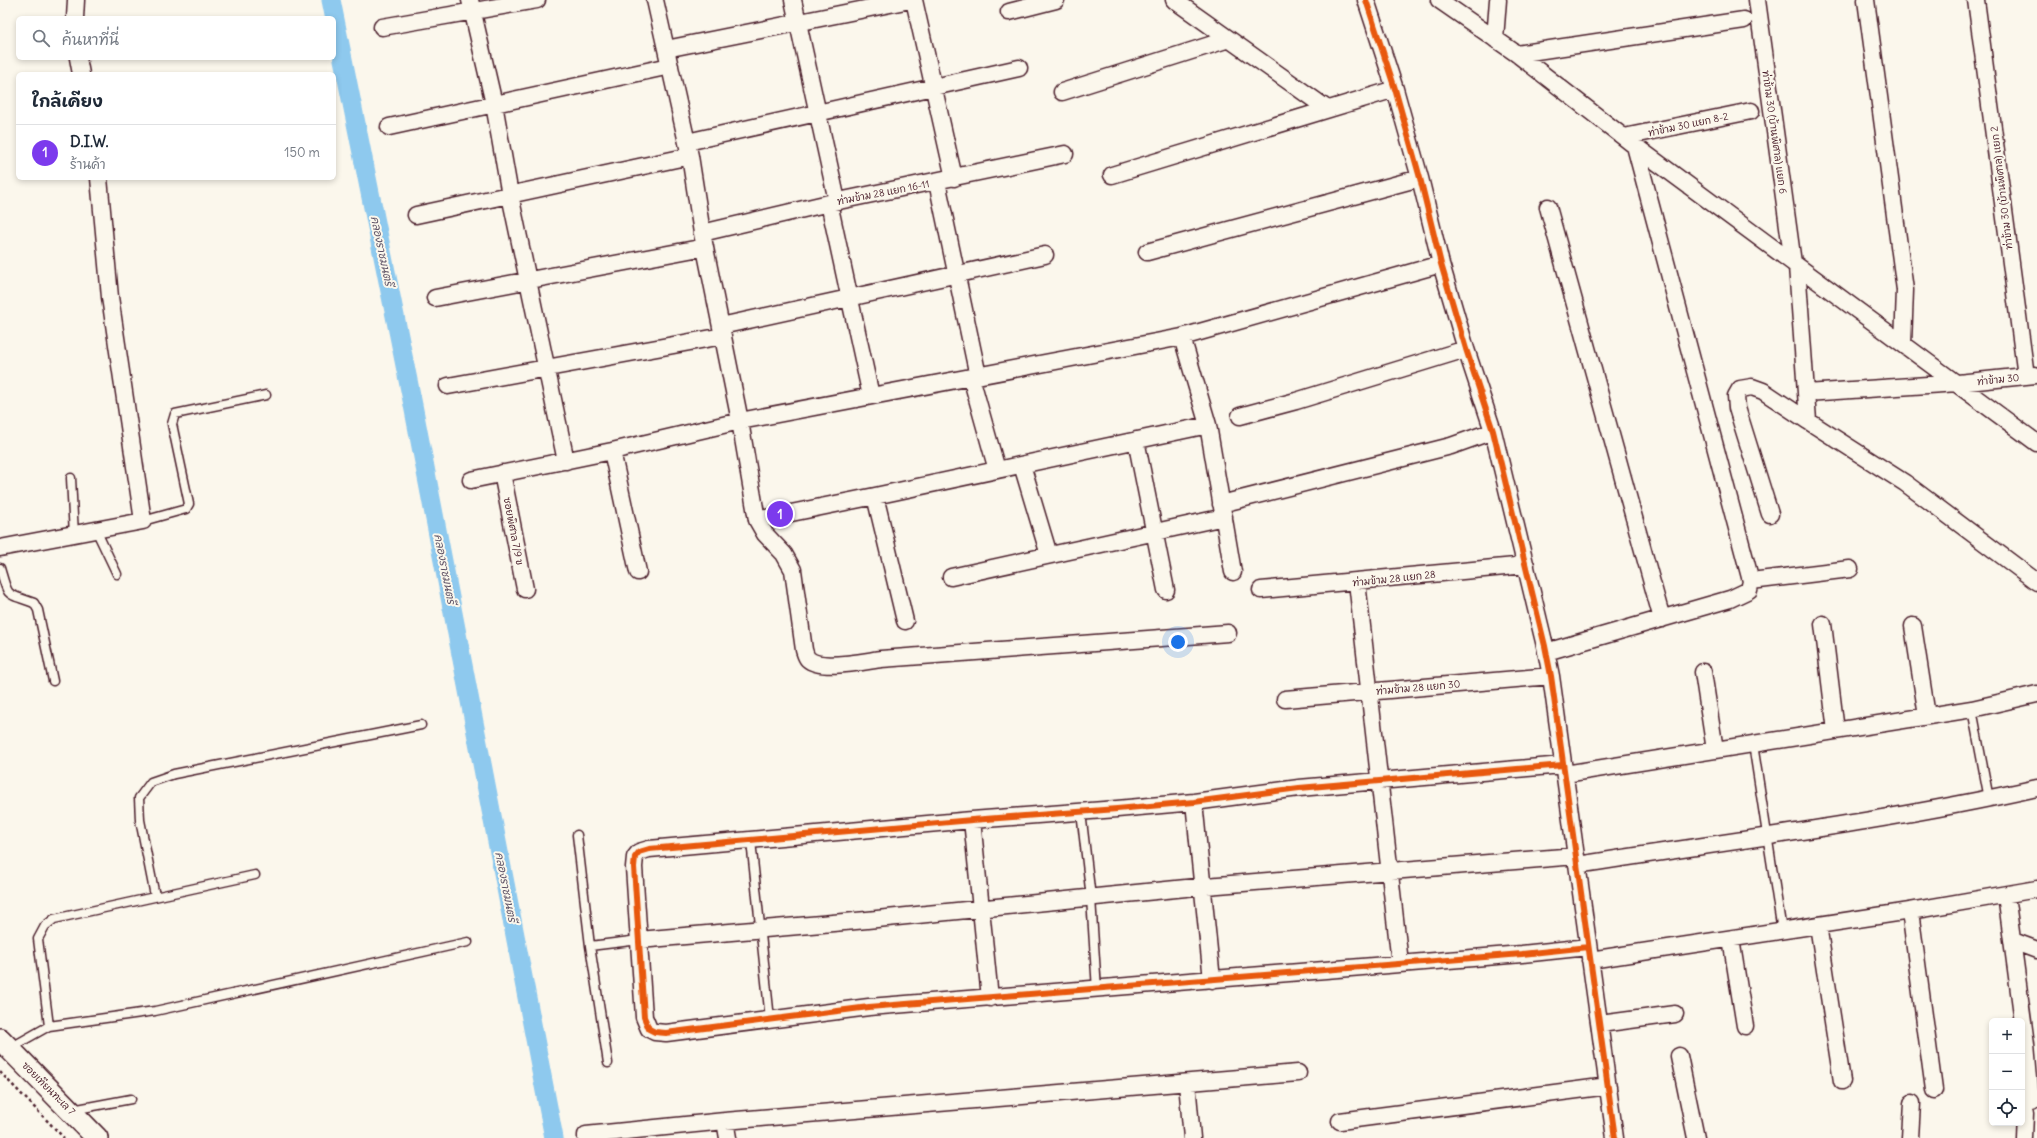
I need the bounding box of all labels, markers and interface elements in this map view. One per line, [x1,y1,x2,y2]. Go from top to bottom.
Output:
search box [16,16,336,60]
icon: search [30,27,52,49]
text: ค้นหาที่นี่ [62,30,119,49]
street label: ท่าข้าม 30 (บ้านพิศาล) แยก 6 [1759,69,1790,195]
text: ใกล้เคียง [32,90,103,112]
street label: ท่าข้าม 30 แยก 8-2 [1647,110,1730,139]
street label: ท่าข้าม 30 (บ้านพิศาล) แยก 2 [1987,125,2016,251]
text: D.I.W. [70,132,109,151]
text: 1 [42,144,48,161]
text: 150 m [284,144,320,161]
text: ร้านค้า [70,156,106,173]
street label: ท่ามข้าม 28 แยก 16-11 [836,177,930,208]
water label: คลองราชมนตรี [368,215,397,290]
street label: ท่าข้าม 30 [1976,371,2020,388]
street label: ซอยพิศาล 7/9 ข [501,496,526,566]
pin: 1 [767,499,793,529]
water label: คลองราชมนตรี [431,533,459,608]
street label: ท่ามข้าม 28 แยก 28 [1352,568,1437,589]
your location [1168,632,1188,652]
street label: ท่ามข้าม 28 แยก 30 [1375,677,1461,698]
water label: คลองราชมนตรี [492,851,520,926]
map controls [1989,1018,2025,1126]
button: + [1989,1018,2025,1054]
button: − [1989,1054,2025,1090]
street label: ซอยเทียนทะเล 7 [19,1059,78,1118]
button: locate [1989,1090,2025,1126]

